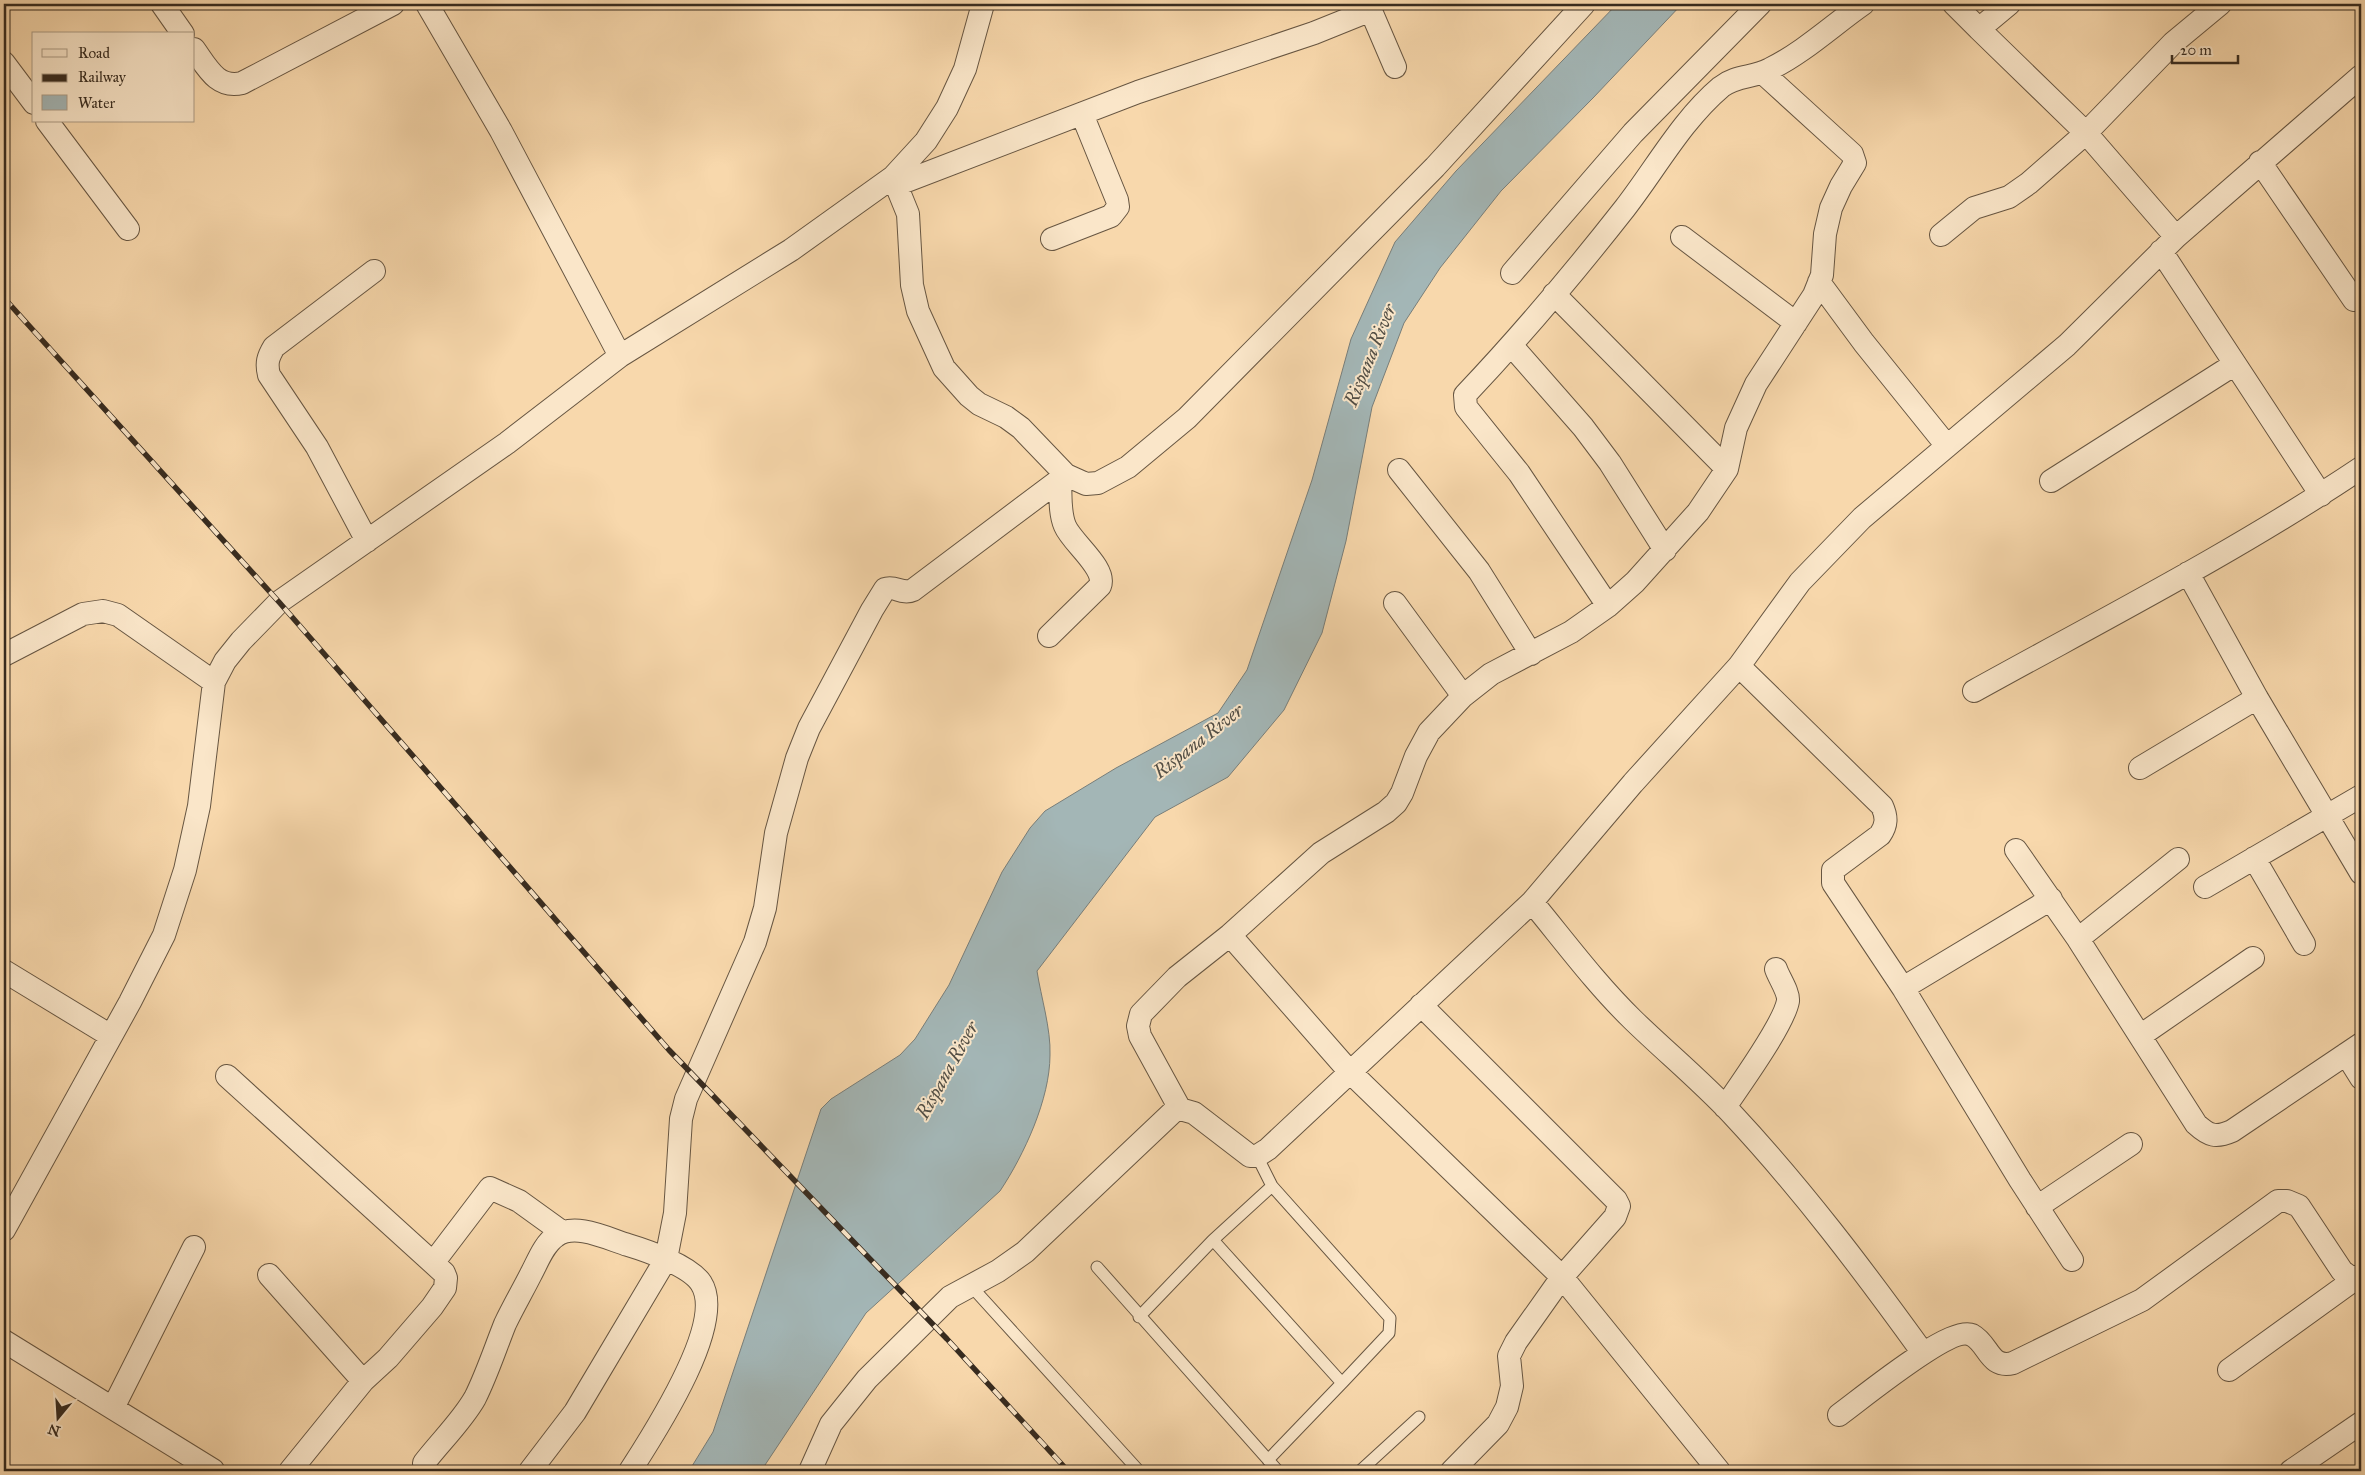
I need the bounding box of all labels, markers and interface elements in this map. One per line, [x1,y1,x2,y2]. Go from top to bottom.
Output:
legend [32,32,195,122]
scale bar [2172,32,2239,64]
text: 20 m [2180,41,2212,59]
text: Road [78,44,110,62]
text: Railway [78,68,127,86]
text: Water [78,94,115,112]
water label: Rispana River [1339,300,1402,411]
water label: Rispana River [1148,698,1249,785]
water label: Rispana River [910,1016,985,1124]
north arrow [32,1392,82,1442]
text: N [46,1420,62,1440]

